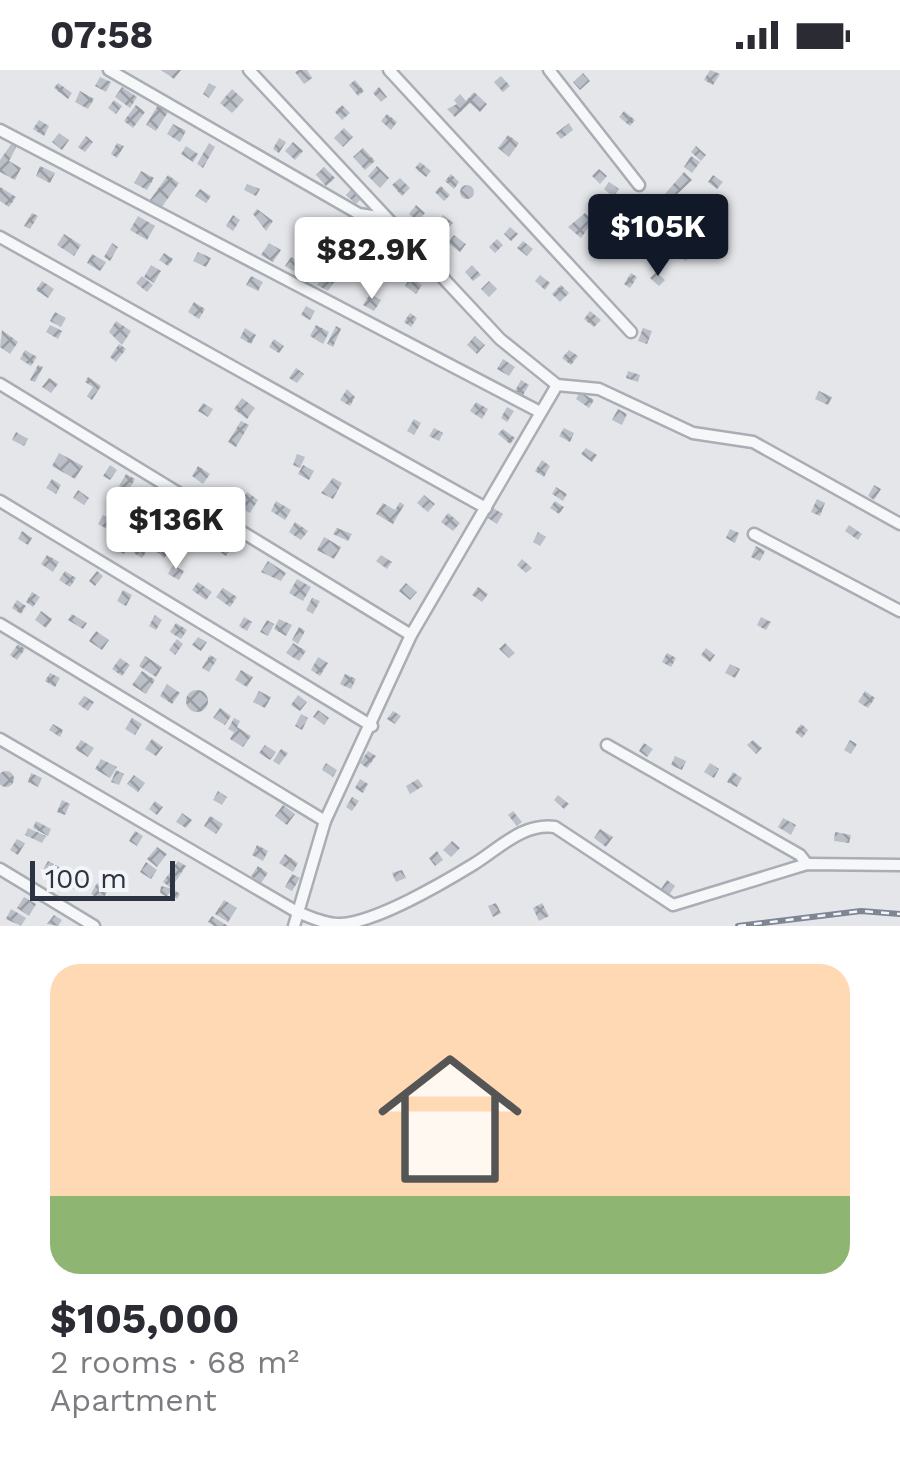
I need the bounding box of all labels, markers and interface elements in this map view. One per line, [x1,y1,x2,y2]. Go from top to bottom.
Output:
text: 07:58 [50,13,153,57]
pin: $105K [588,194,728,279]
text: $105K [610,207,706,245]
pin: $82.9K [291,217,453,302]
text: $82.9K [317,230,427,268]
pin: $136K [106,487,246,572]
text: $136K [128,500,224,538]
scale bar [30,856,175,900]
text: 100 m [45,862,127,895]
icon: home [360,1029,540,1209]
text: $105,000 [50,1294,239,1343]
text: 2 rooms · 68 m² [50,1343,299,1381]
text: Apartment [50,1381,217,1419]

